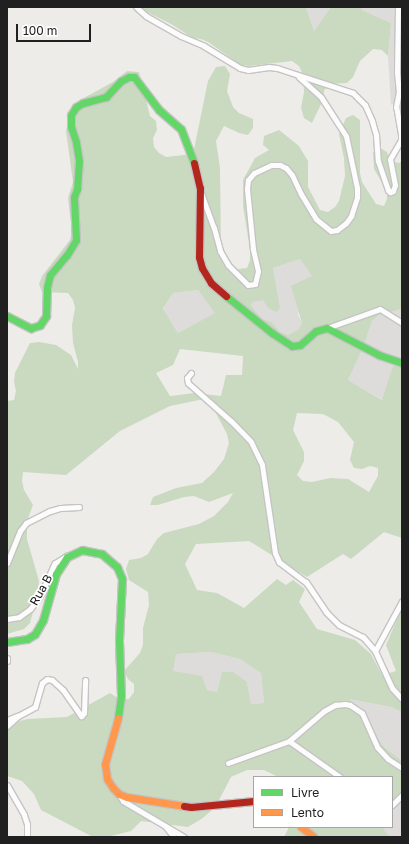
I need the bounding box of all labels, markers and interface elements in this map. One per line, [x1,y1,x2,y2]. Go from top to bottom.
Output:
scale bar [18,16,93,42]
text: 100 m [23,23,57,38]
street label: Rua B [27,572,55,608]
legend [253,776,393,828]
text: Livre [291,785,319,800]
text: Lento [291,805,324,820]

